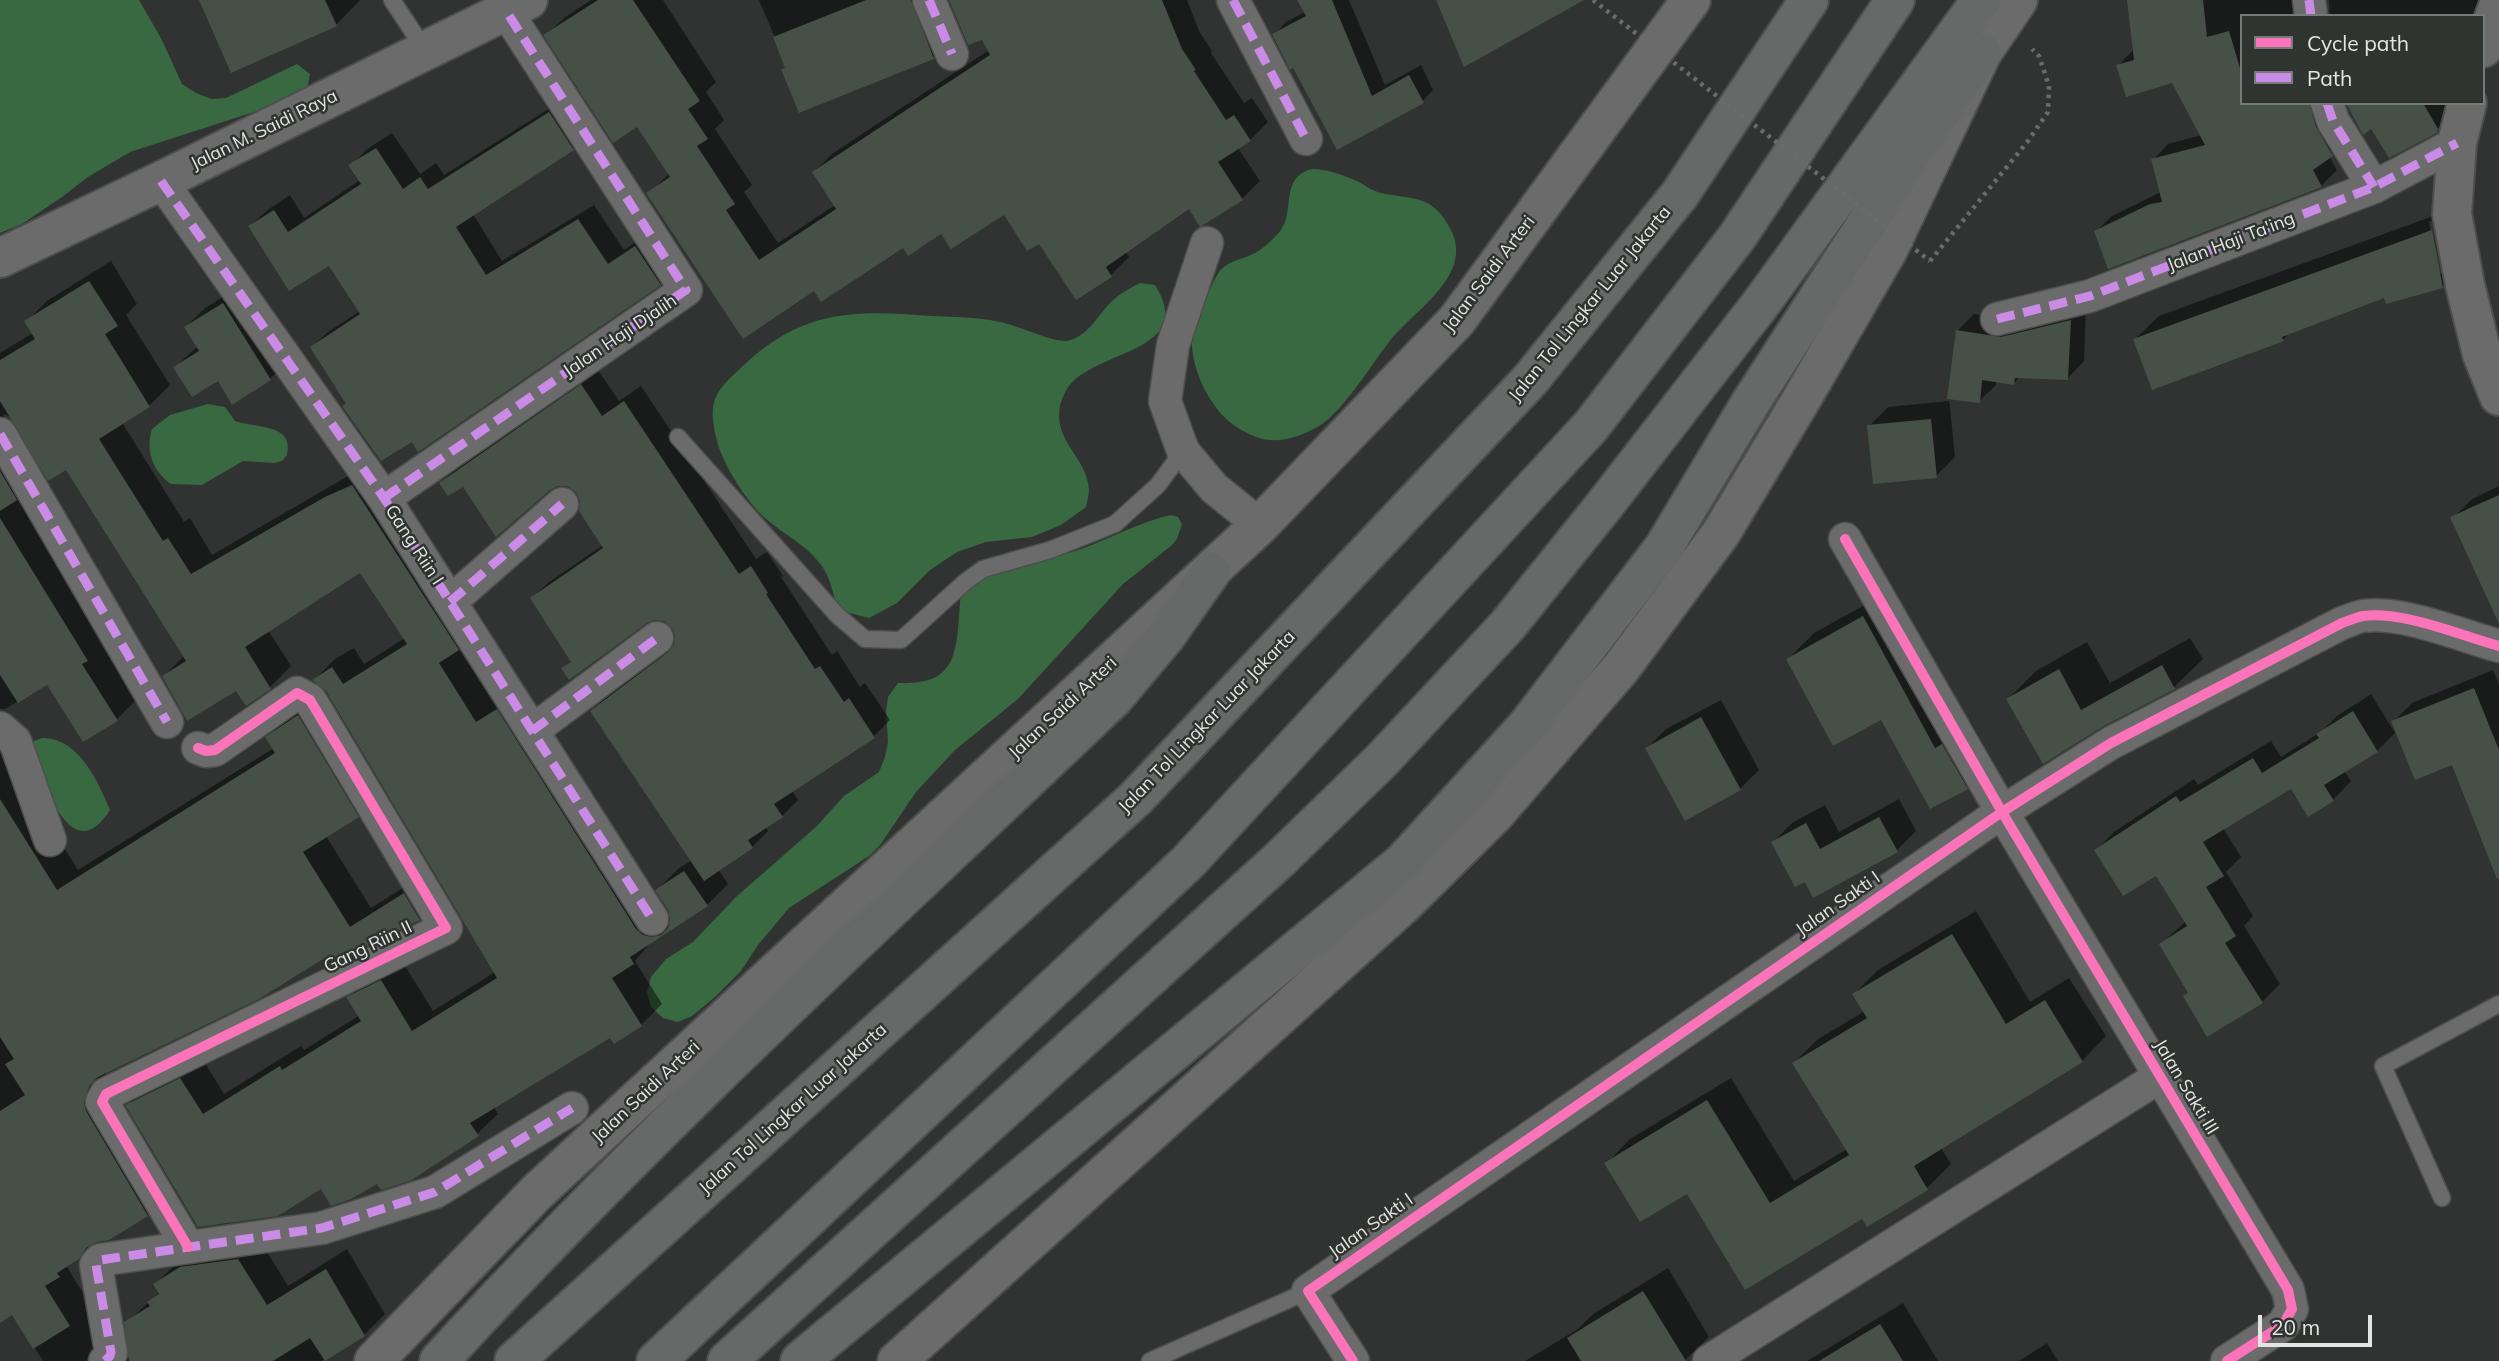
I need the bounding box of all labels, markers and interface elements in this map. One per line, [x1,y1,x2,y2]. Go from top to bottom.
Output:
legend [2240,14,2485,105]
text: Cycle path [2307,30,2409,56]
text: Path [2307,65,2352,91]
street label: Jalan M. Saidi Raya [187,85,341,175]
street label: Jalan Tol Lingkar Luar Jakarta [1504,202,1676,406]
street label: Jalan Haji Ta'ing [2164,208,2298,276]
street label: Jalan Saidi Arteri [1438,212,1540,336]
street label: Jalan Haji Djalih [559,290,681,382]
street label: Gang Riin I [380,501,448,589]
street label: Jalan Tol Lingkar Luar Jakarta [1114,626,1300,818]
street label: Jalan Saidi Arteri [1004,652,1122,764]
street label: Jalan Sakti I [1792,867,1884,941]
street label: Gang Riin II [320,916,416,978]
street label: Jalan Tol Lingkar Luar Jakarta [695,1019,891,1199]
street label: Jalan Sakti III [2149,1035,2223,1139]
street label: Jalan Saidi Arteri [587,1036,705,1148]
street label: Jalan Sakti I [1325,1189,1417,1263]
scale bar [2261,1302,2375,1346]
text: 20 m [2271,1314,2320,1340]

